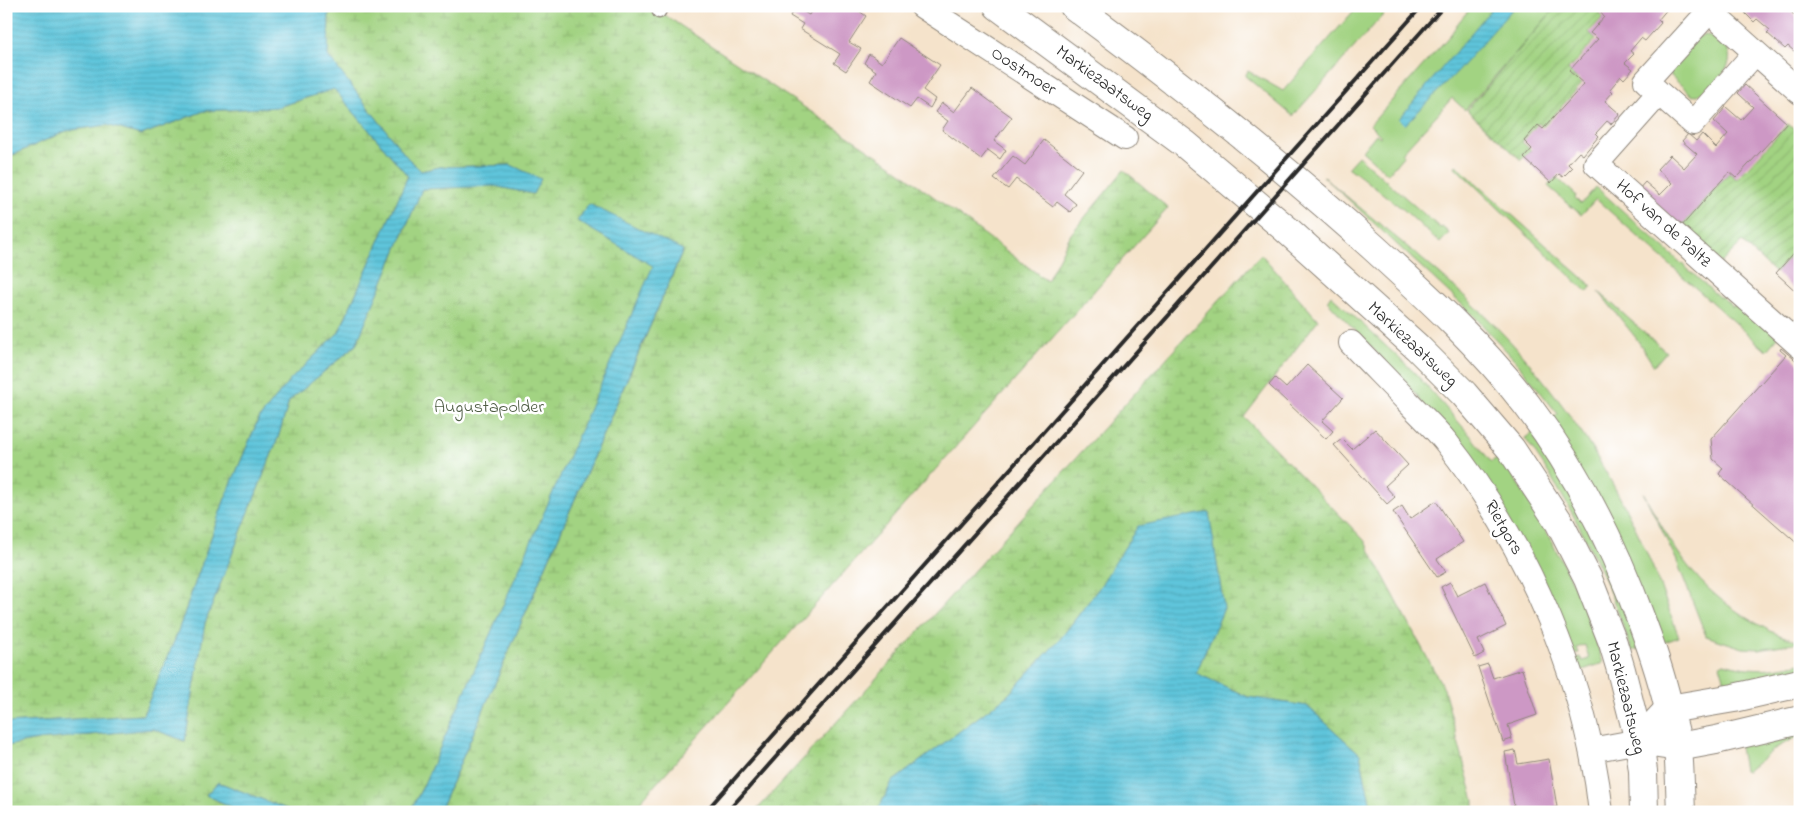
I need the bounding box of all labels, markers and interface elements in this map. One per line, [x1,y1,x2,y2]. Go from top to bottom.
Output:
street label: Markiezaatsweg [1049,40,1158,129]
street label: Oostmoer [985,41,1061,103]
street label: Hof van de Paltz [1609,174,1717,274]
street label: Markiezaatsweg [1360,296,1463,395]
park label: Augustapolder [434,395,544,422]
street label: Rietgors [1476,496,1529,561]
street label: Markiezaatsweg [1597,639,1652,757]

